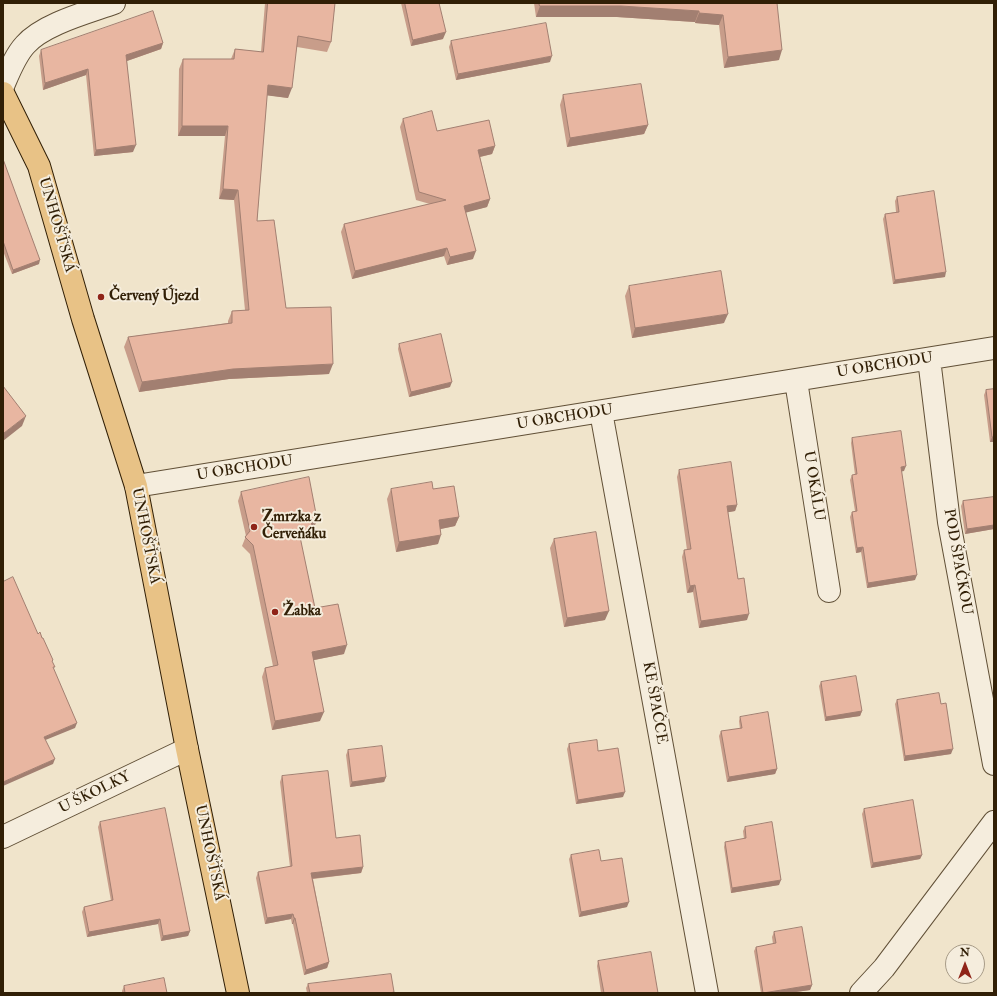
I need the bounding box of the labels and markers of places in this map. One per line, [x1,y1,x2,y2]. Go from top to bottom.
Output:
place label: Červený Újezd [109,288,199,306]
marker: Červený Újezd [96,292,106,302]
place label: Zmrzka z Červeňáku [262,509,326,544]
marker: Zmrzka z Červeňáku [249,522,259,532]
place label: Žabka [283,603,321,621]
marker: Žabka [270,607,280,617]

